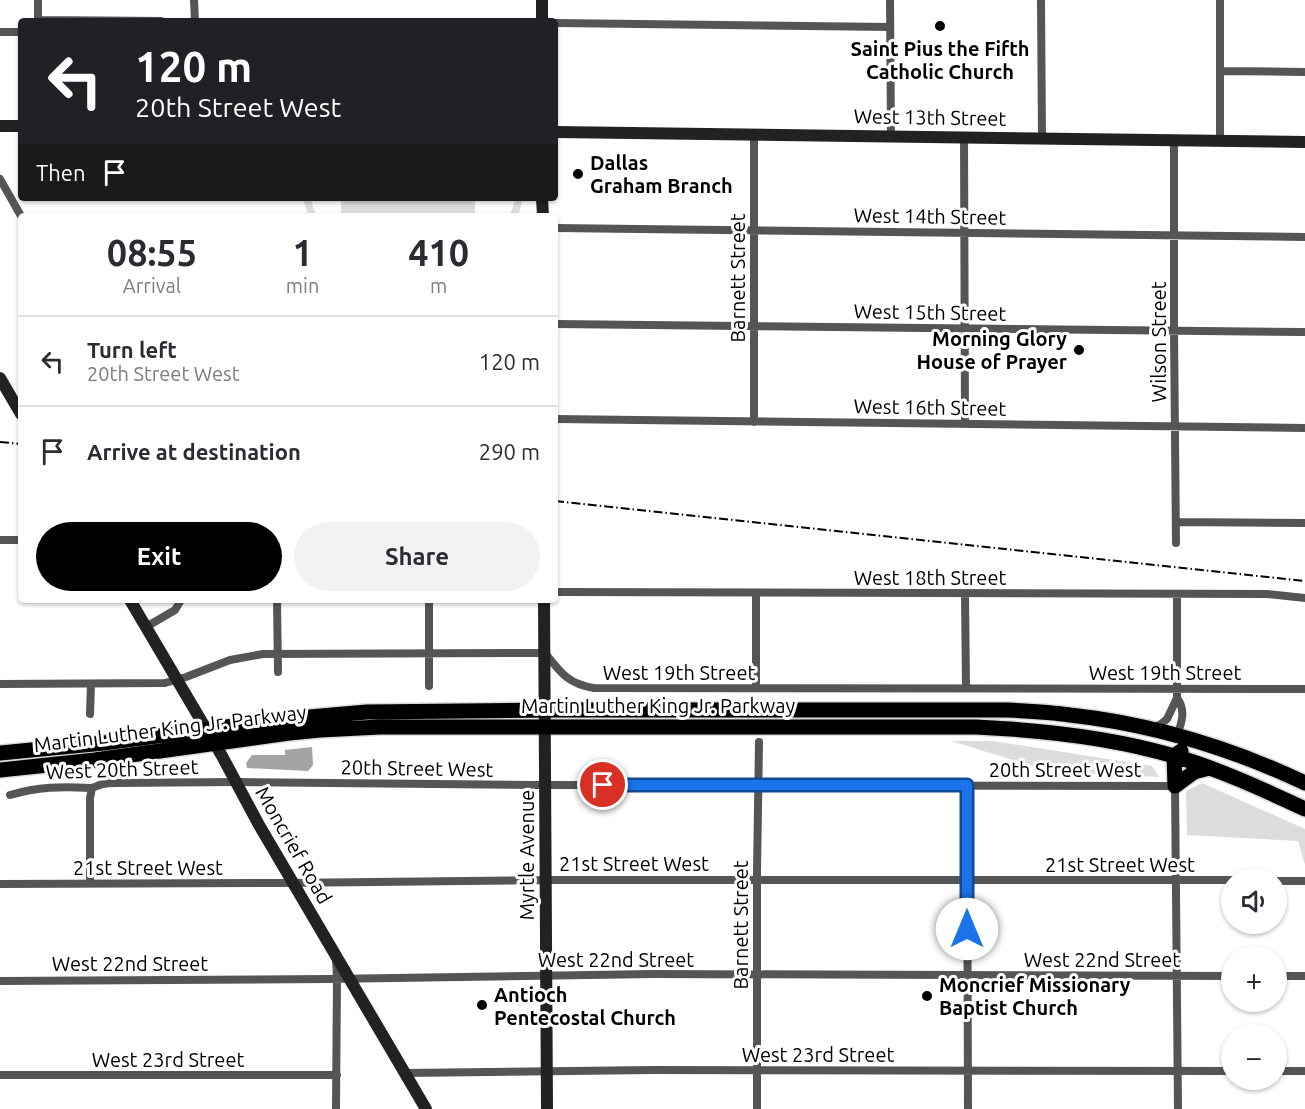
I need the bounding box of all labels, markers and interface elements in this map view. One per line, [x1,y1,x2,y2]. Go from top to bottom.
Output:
marker: Saint Pius the Fifth Catholic Church [933,19,947,33]
place label: Saint Pius the Fifth Catholic Church [850,37,1030,83]
icon: left [36,42,114,120]
text: 120 m [135,43,252,90]
text: 20th Street West [135,92,341,122]
street label: West 13th Street [853,104,1007,130]
place label: Dallas Graham Branch [590,151,733,197]
icon: arrive [98,156,131,189]
text: Then [36,160,86,185]
marker: Dallas Graham Branch [571,167,585,181]
street label: West 14th Street [853,203,1007,229]
street label: Barnett Street [726,213,749,343]
text: 08:55 [107,232,197,273]
text: 1 [292,232,313,273]
text: 410 [408,232,469,273]
text: Arrival [123,274,181,297]
text: min [286,274,319,297]
text: m [430,274,447,297]
street label: Wilson Street [1147,281,1170,403]
street label: West 15th Street [853,299,1007,325]
place label: Morning Glory House of Prayer [917,327,1068,373]
text: Turn left [87,337,177,362]
marker: Morning Glory House of Prayer [1072,343,1086,357]
icon: left [36,345,69,378]
text: 120 m [479,349,540,374]
text: 20th Street West [87,362,240,385]
street label: West 16th Street [853,394,1007,420]
icon: arrive [36,435,69,468]
text: Arrive at destination [87,439,301,464]
text: 290 m [479,439,540,464]
button: Exit [36,522,282,591]
button: Share [294,522,540,591]
street label: West 18th Street [854,566,1006,589]
street label: West 19th Street [603,661,755,684]
street label: West 19th Street [1089,661,1241,684]
street label: Martin Luther King Jr. Parkway [521,694,795,717]
street label: Martin Luther King Jr. Parkway [33,700,308,756]
street label: West 20th Street [45,755,199,783]
street label: 20th Street West [340,755,494,781]
street label: 20th Street West [989,758,1141,781]
pin [577,759,628,810]
icon: arrive [586,768,619,801]
street label: Moncrief Road [251,782,337,908]
street label: Myrtle Avenue [515,790,538,920]
street label: 21st Street West [559,852,709,875]
street label: 21st Street West [1045,853,1195,876]
street label: 21st Street West [73,856,223,879]
street label: Barnett Street [729,860,752,990]
map controls [1221,868,1287,1090]
button: sound [1221,868,1287,934]
position arrow [935,897,999,961]
button: + [1221,946,1287,1012]
street label: West 22nd Street [538,948,694,971]
street label: West 22nd Street [1024,948,1180,971]
street label: West 22nd Street [52,952,208,975]
place label: Moncrief Missionary Baptist Church [939,973,1131,1019]
place label: Antioch Pentecostal Church [494,983,676,1029]
marker: Moncrief Missionary Baptist Church [920,989,934,1003]
marker: Antioch Pentecostal Church [475,998,489,1012]
button: − [1221,1024,1287,1090]
street label: West 23rd Street [742,1043,894,1066]
street label: West 23rd Street [92,1048,244,1071]

